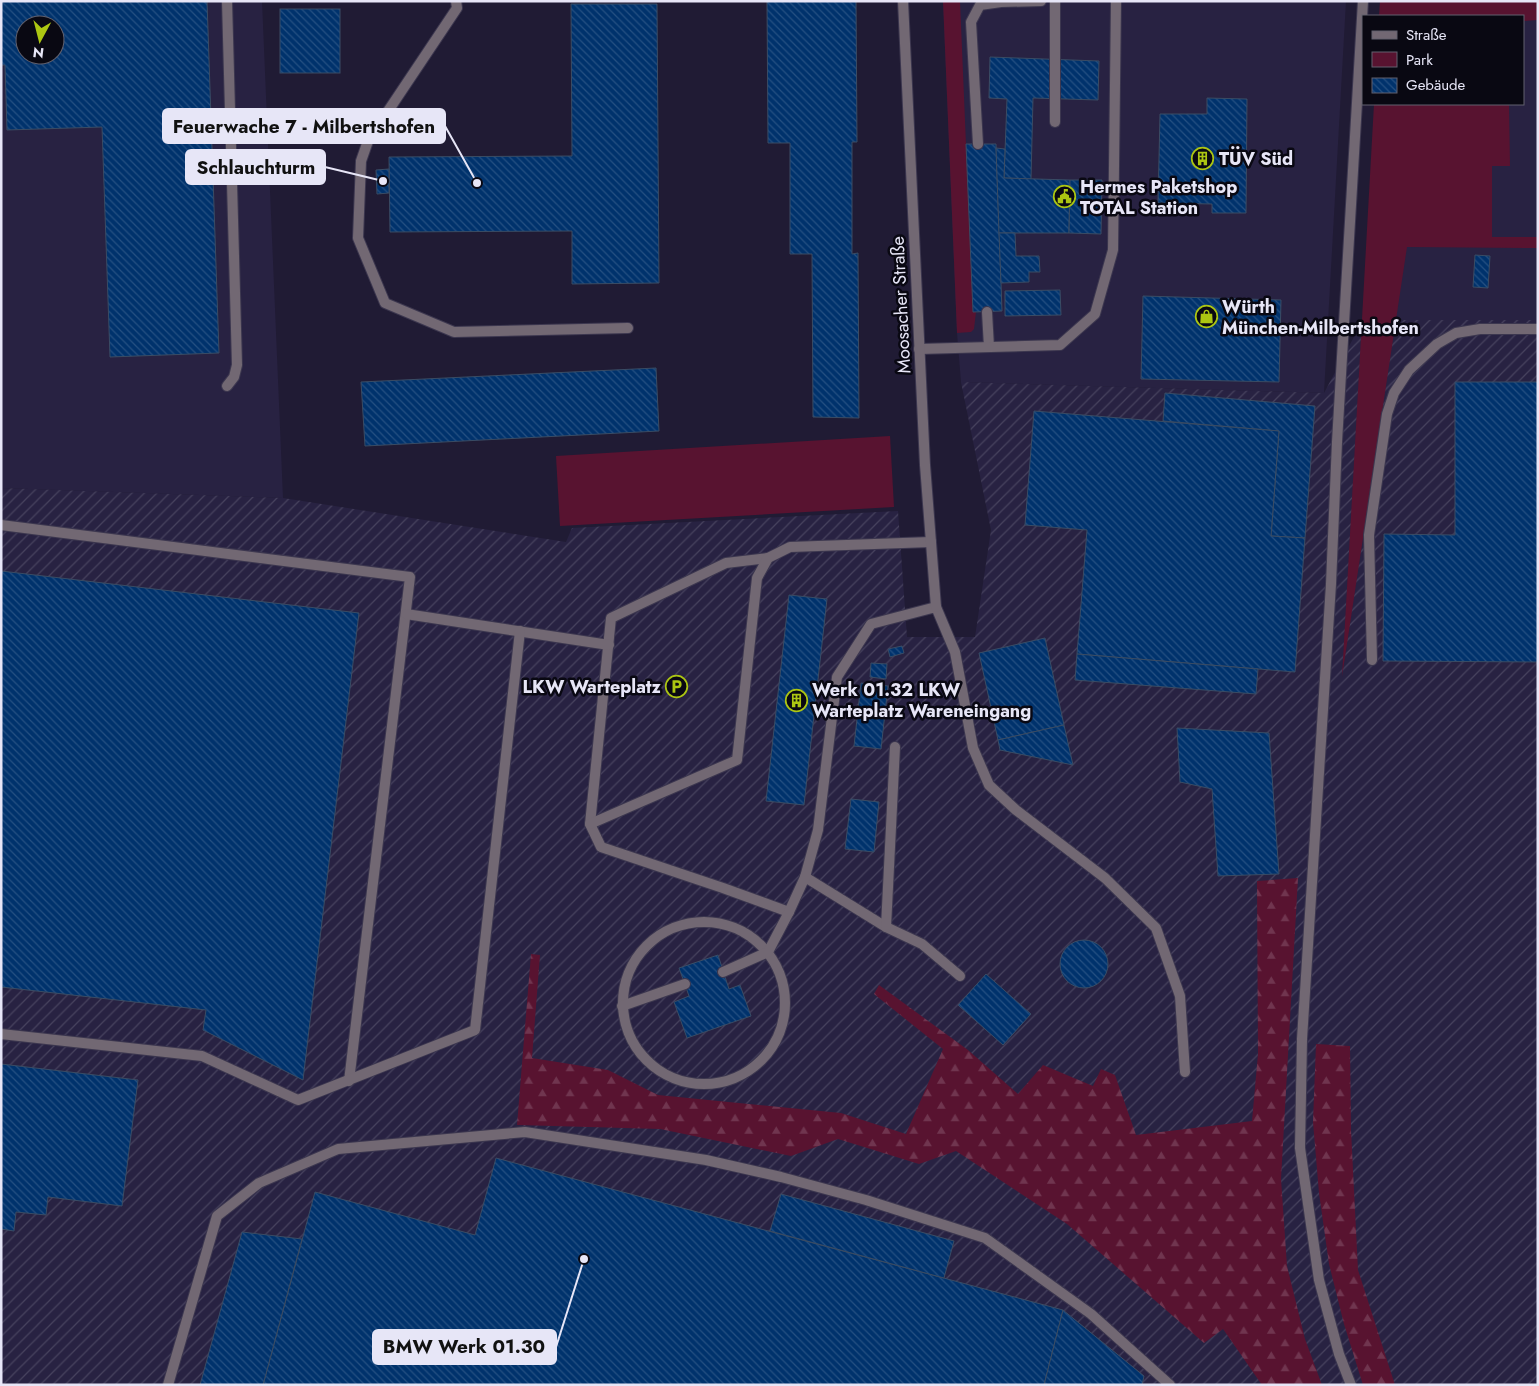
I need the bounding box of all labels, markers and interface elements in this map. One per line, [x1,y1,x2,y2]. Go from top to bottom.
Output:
north arrow [15,15,65,65]
legend [1362,15,1524,105]
text: Straße [1406,24,1447,46]
text: N [32,42,45,64]
text: Park [1406,49,1433,71]
text: Gebäude [1406,74,1466,96]
callout: Feuerwache 7 - Milbertshofen [163,109,445,143]
text: Feuerwache 7 - Milbertshofen [173,113,435,140]
place label: TÜV Süd [1219,146,1293,172]
building icon: TÜV Süd [1191,147,1215,171]
callout: Schlauchturm [186,150,325,184]
text: Schlauchturm [197,154,315,181]
place label: Hermes Paketshop TOTAL Station [1080,174,1237,221]
public building icon: Hermes Paketshop TOTAL Station [1052,185,1076,209]
street label: Moosacher Straße [884,236,918,374]
place label: Würth München-Milbertshofen [1222,294,1419,341]
shop icon: Würth München-Milbertshofen [1194,305,1218,329]
place label: LKW Warteplatz [523,674,662,700]
parking icon: LKW Warteplatz [665,675,689,699]
place label: Werk 01.32 LKW Warteplatz Wareneingang [812,677,1031,724]
building icon: Werk 01.32 LKW Warteplatz Wareneingang [784,688,808,712]
callout: BMW Werk 01.30 [373,1330,556,1364]
text: BMW Werk 01.30 [383,1333,545,1360]

